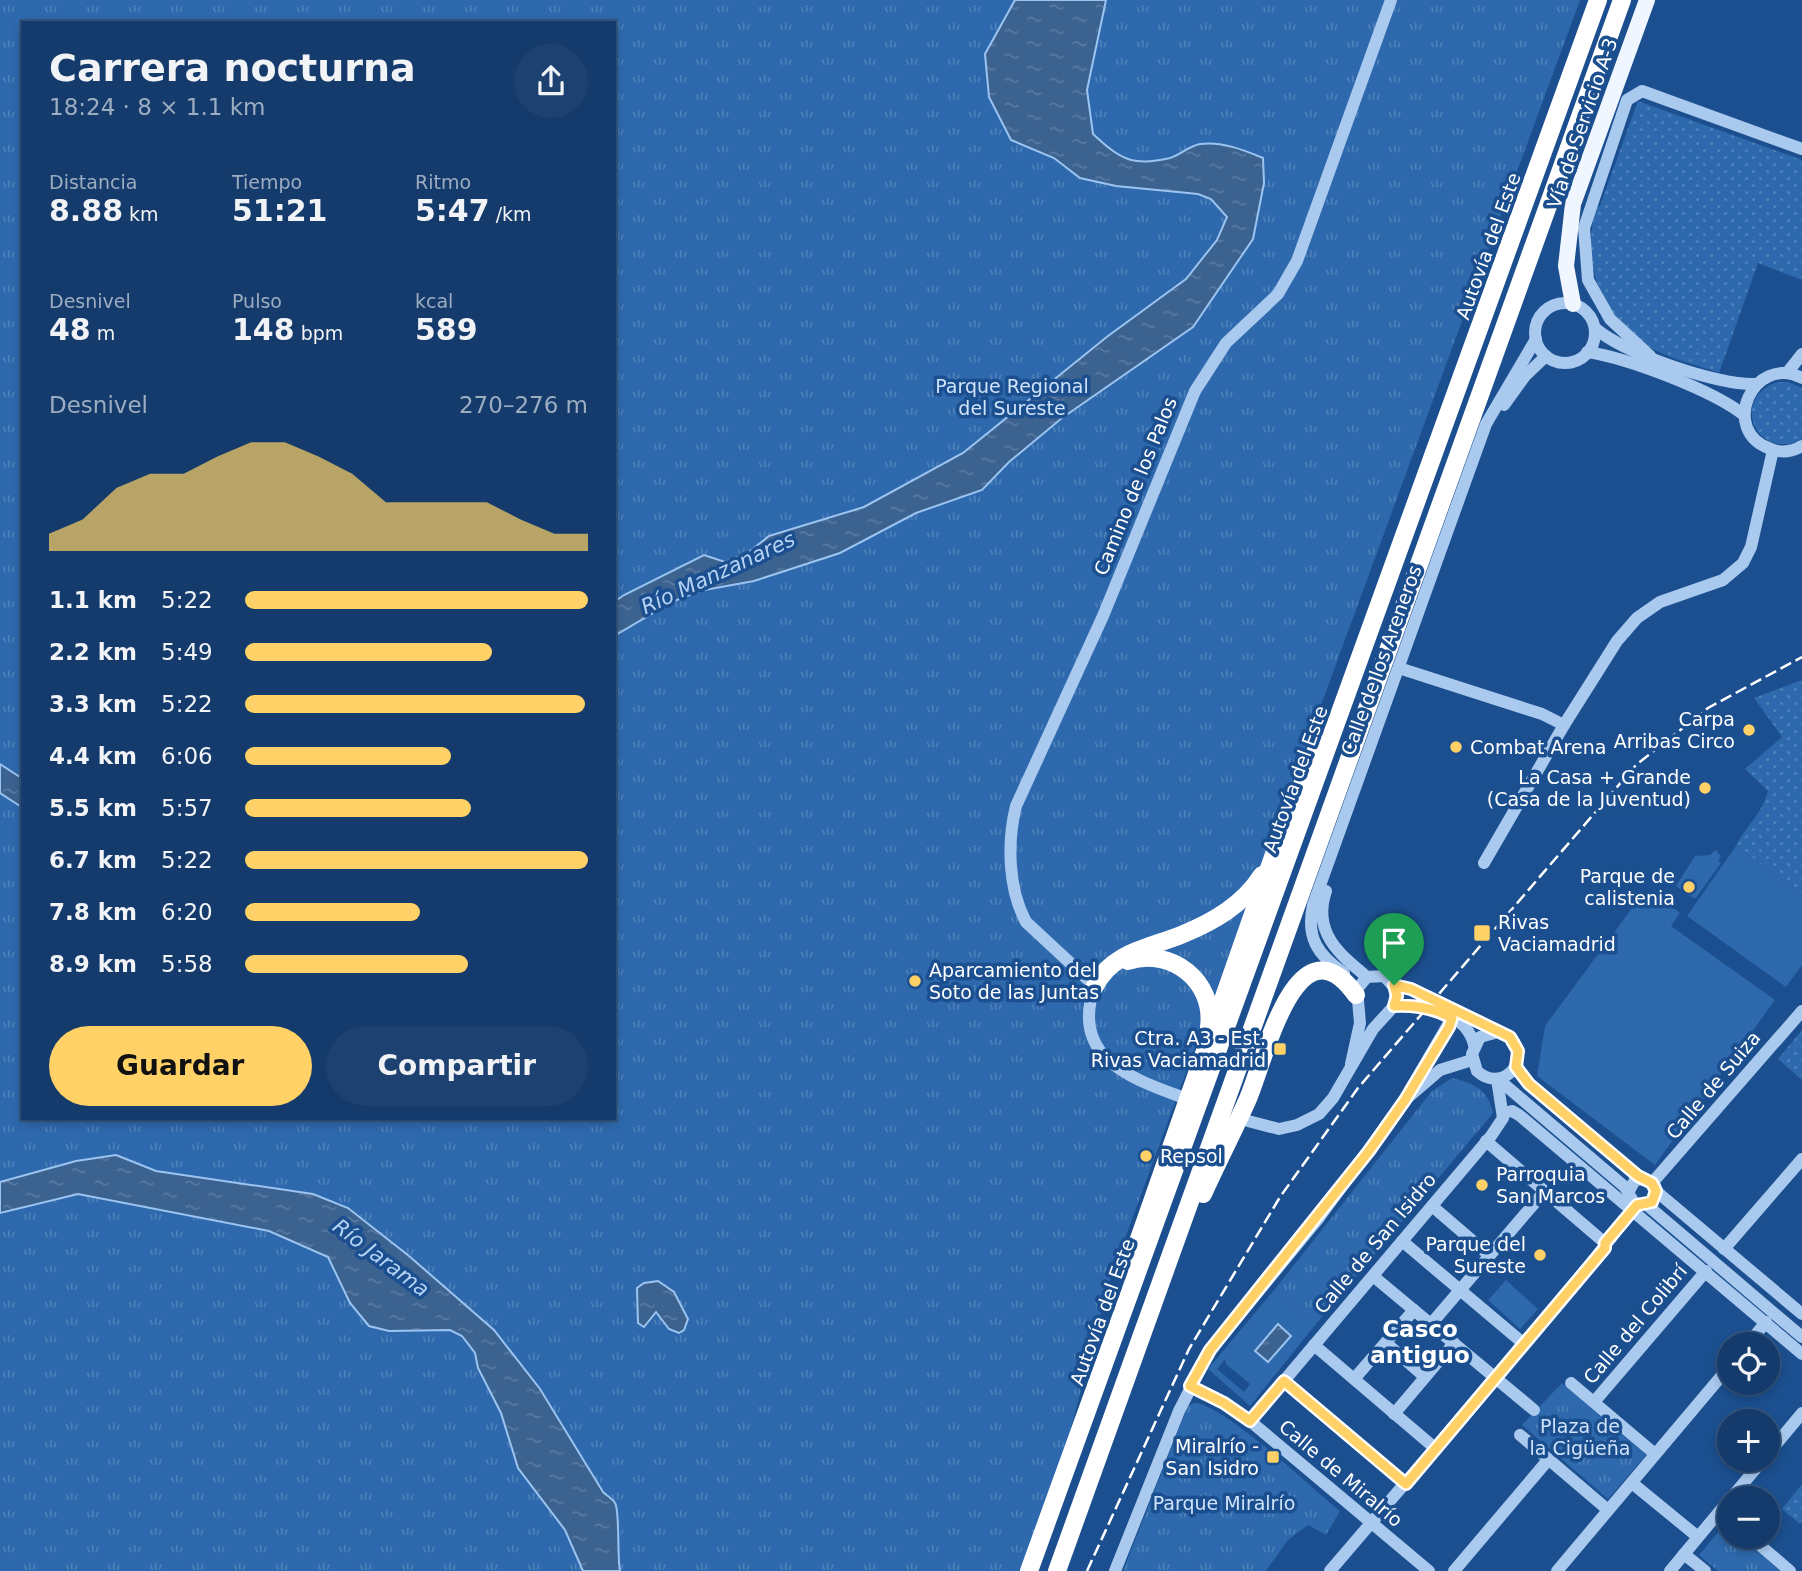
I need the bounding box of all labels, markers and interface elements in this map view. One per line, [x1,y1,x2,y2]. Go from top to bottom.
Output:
street label: Vía de Servicio A-3 [1543,35,1621,211]
button: share [514,44,588,118]
text: Carrera nocturna [49,46,416,90]
text: 18:24 · 8 × 1.1 km [49,94,265,120]
street label: Autovía del Este [1451,170,1525,322]
text: Distancia [49,171,137,193]
text: Tiempo [232,171,302,193]
text: Ritmo [415,171,471,193]
text: 8.88 [49,193,123,228]
text: 51:21 [232,193,328,228]
text: 5:47 [415,193,490,228]
text: km [123,203,159,225]
text: /km [490,203,532,225]
text: Desnivel [49,290,131,312]
text: Pulso [232,290,282,312]
text: kcal [415,290,453,312]
text: 48 [49,312,91,347]
text: 148 [232,312,295,347]
text: 589 [415,312,478,347]
text: m [91,322,115,344]
text: bpm [295,322,343,344]
park label: Parque Regional del Sureste [935,375,1089,419]
text: Desnivel [49,392,148,418]
text: 270–276 m [459,392,588,418]
street label: Camino de los Palos [1089,394,1181,578]
water label: Río Manzanares [637,527,799,619]
street label: Calle de los Areneros [1336,562,1426,758]
text: 1.1 km [49,587,137,613]
text: 5:22 [161,587,213,613]
text: 2.2 km [49,639,137,665]
text: 5:49 [161,639,213,665]
text: 3.3 km [49,691,137,717]
text: 5:22 [161,691,213,717]
street label: Autovía del Este [1258,703,1332,855]
place label: Carpa Arribas Circo [1614,708,1735,752]
marker: Carpa Arribas Circo [1741,722,1757,738]
place label: Combat Arena [1470,736,1606,758]
marker: Combat Arena [1448,739,1464,755]
text: 4.4 km [49,743,137,769]
text: 6:06 [161,743,213,769]
place label: La Casa + Grande (Casa de la Juventud) [1487,766,1691,810]
marker: La Casa + Grande (Casa de la Juventud) [1697,780,1713,796]
text: 5.5 km [49,795,137,821]
text: 5:57 [161,795,213,821]
text: 6.7 km [49,847,137,873]
text: 5:22 [161,847,213,873]
place label: Parque de calistenia [1580,865,1675,909]
marker: Parque de calistenia [1681,879,1697,895]
text: 7.8 km [49,899,137,925]
text: 6:20 [161,899,213,925]
place label: Rivas Vaciamadrid [1498,911,1616,955]
pin [1364,913,1424,985]
marker: Rivas Vaciamadrid [1472,923,1492,943]
icon: arrive [1375,924,1413,962]
text: 8.9 km [49,951,137,977]
text: 5:58 [161,951,213,977]
place label: Aparcamiento del Soto de las Juntas [929,959,1099,1003]
marker: Aparcamiento del Soto de las Juntas [907,973,923,989]
button: Guardar [49,1026,312,1106]
button: Compartir [326,1026,588,1106]
place label: Ctra. A3 - Est. Rivas Vaciamadrid [1091,1027,1266,1071]
street label: Calle de Suiza [1662,1027,1764,1143]
marker: Ctra. A3 - Est. Rivas Vaciamadrid [1272,1041,1288,1057]
place label: Repsol [1160,1145,1223,1167]
marker: Repsol [1138,1148,1154,1164]
place label: Parroquia San Marcos [1496,1163,1605,1207]
street label: Calle de San Isidro [1310,1168,1440,1318]
marker: Parroquia San Marcos [1474,1177,1490,1193]
water label: Río Jarama [328,1214,434,1302]
place label: Parque del Sureste [1425,1233,1526,1277]
street label: Autovía del Este [1065,1236,1139,1388]
marker: Parque del Sureste [1532,1247,1548,1263]
street label: Calle del Colibrí [1579,1259,1692,1388]
district label: Casco antiguo [1370,1316,1470,1368]
map controls [1717,1332,1780,1549]
button: locate [1717,1332,1780,1395]
button: + [1717,1409,1780,1472]
street label: Calle de Miralrío [1275,1415,1407,1531]
park label: Plaza de la Cigüeña [1530,1415,1630,1459]
place label: Miralrío - San Isidro [1165,1435,1259,1479]
marker: Miralrío - San Isidro [1265,1449,1281,1465]
button: − [1717,1486,1780,1549]
park label: Parque Miralrío [1153,1492,1295,1514]

